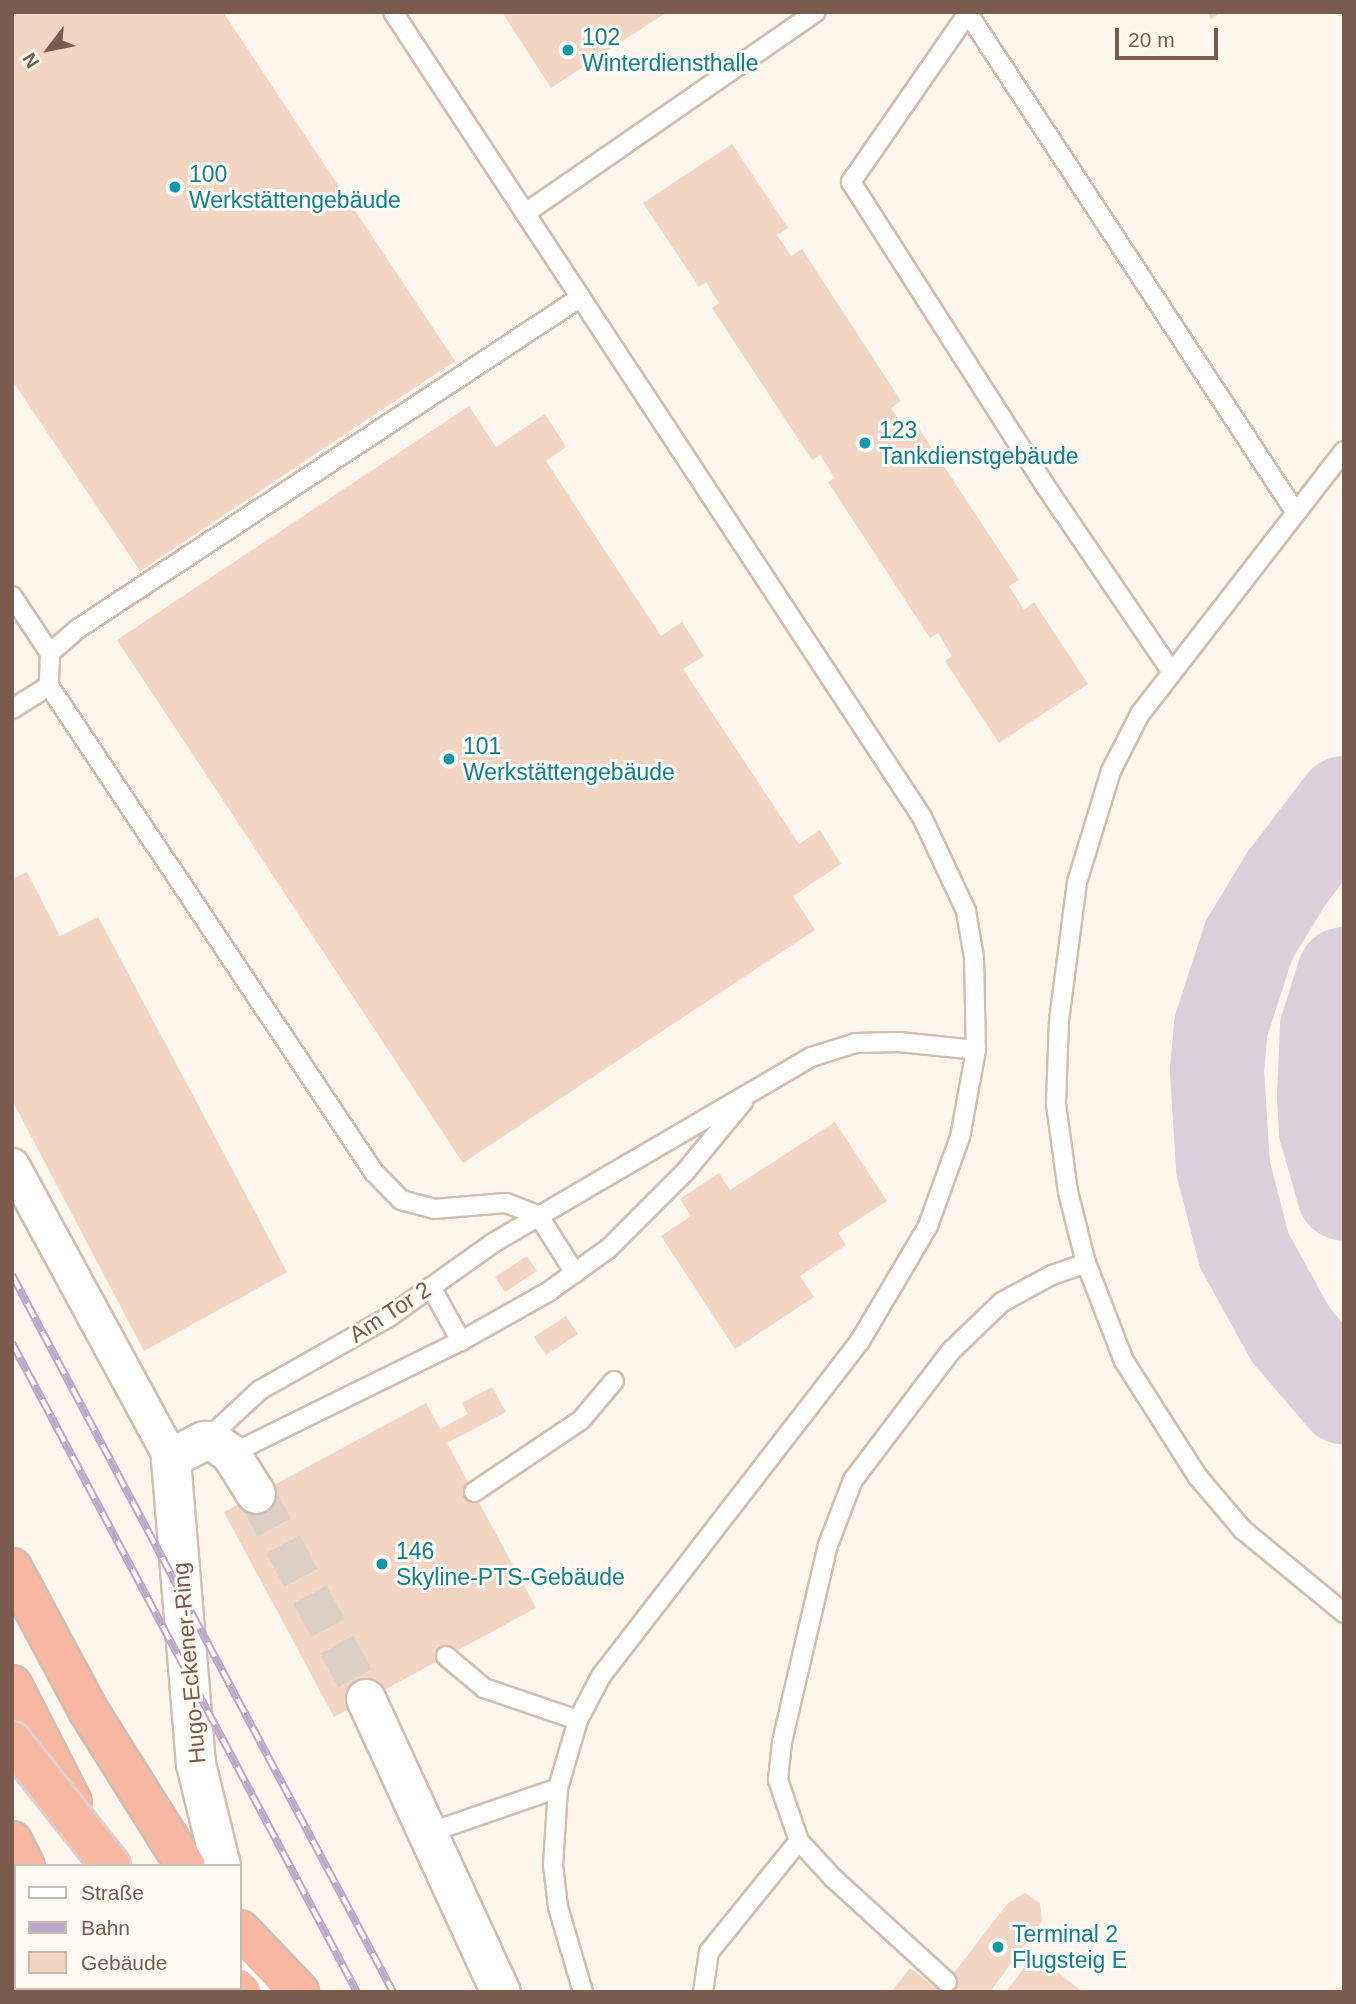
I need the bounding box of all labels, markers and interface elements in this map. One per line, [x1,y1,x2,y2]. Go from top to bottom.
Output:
north arrow [14,14,84,84]
scale bar [1118,14,1221,58]
place label: 102 Winterdiensthalle [582,23,758,77]
text: 20 m [1128,28,1175,51]
marker: 102 Winterdiensthalle [560,42,576,58]
text: N [18,49,43,72]
place label: 100 Werkstättengebäude [189,160,401,214]
marker: 100 Werkstättengebäude [167,179,183,195]
place label: 123 Tankdienstgebäude [879,416,1078,470]
marker: 123 Tankdienstgebäude [857,435,873,451]
place label: 101 Werkstättengebäude [463,732,675,786]
marker: 101 Werkstättengebäude [441,751,457,767]
street label: Am Tor 2 [344,1275,436,1349]
place label: 146 Skyline-PTS-Gebäude [396,1537,625,1591]
marker: 146 Skyline-PTS-Gebäude [374,1556,390,1572]
street label: Hugo-Eckener-Ring [166,1561,212,1765]
legend [14,1864,242,1990]
text: Straße [81,1881,144,1904]
text: Bahn [81,1916,130,1939]
place label: Terminal 2 Flugsteig E [1012,1920,1127,1974]
marker: Terminal 2 Flugsteig E [990,1939,1006,1955]
text: Gebäude [81,1951,167,1974]

